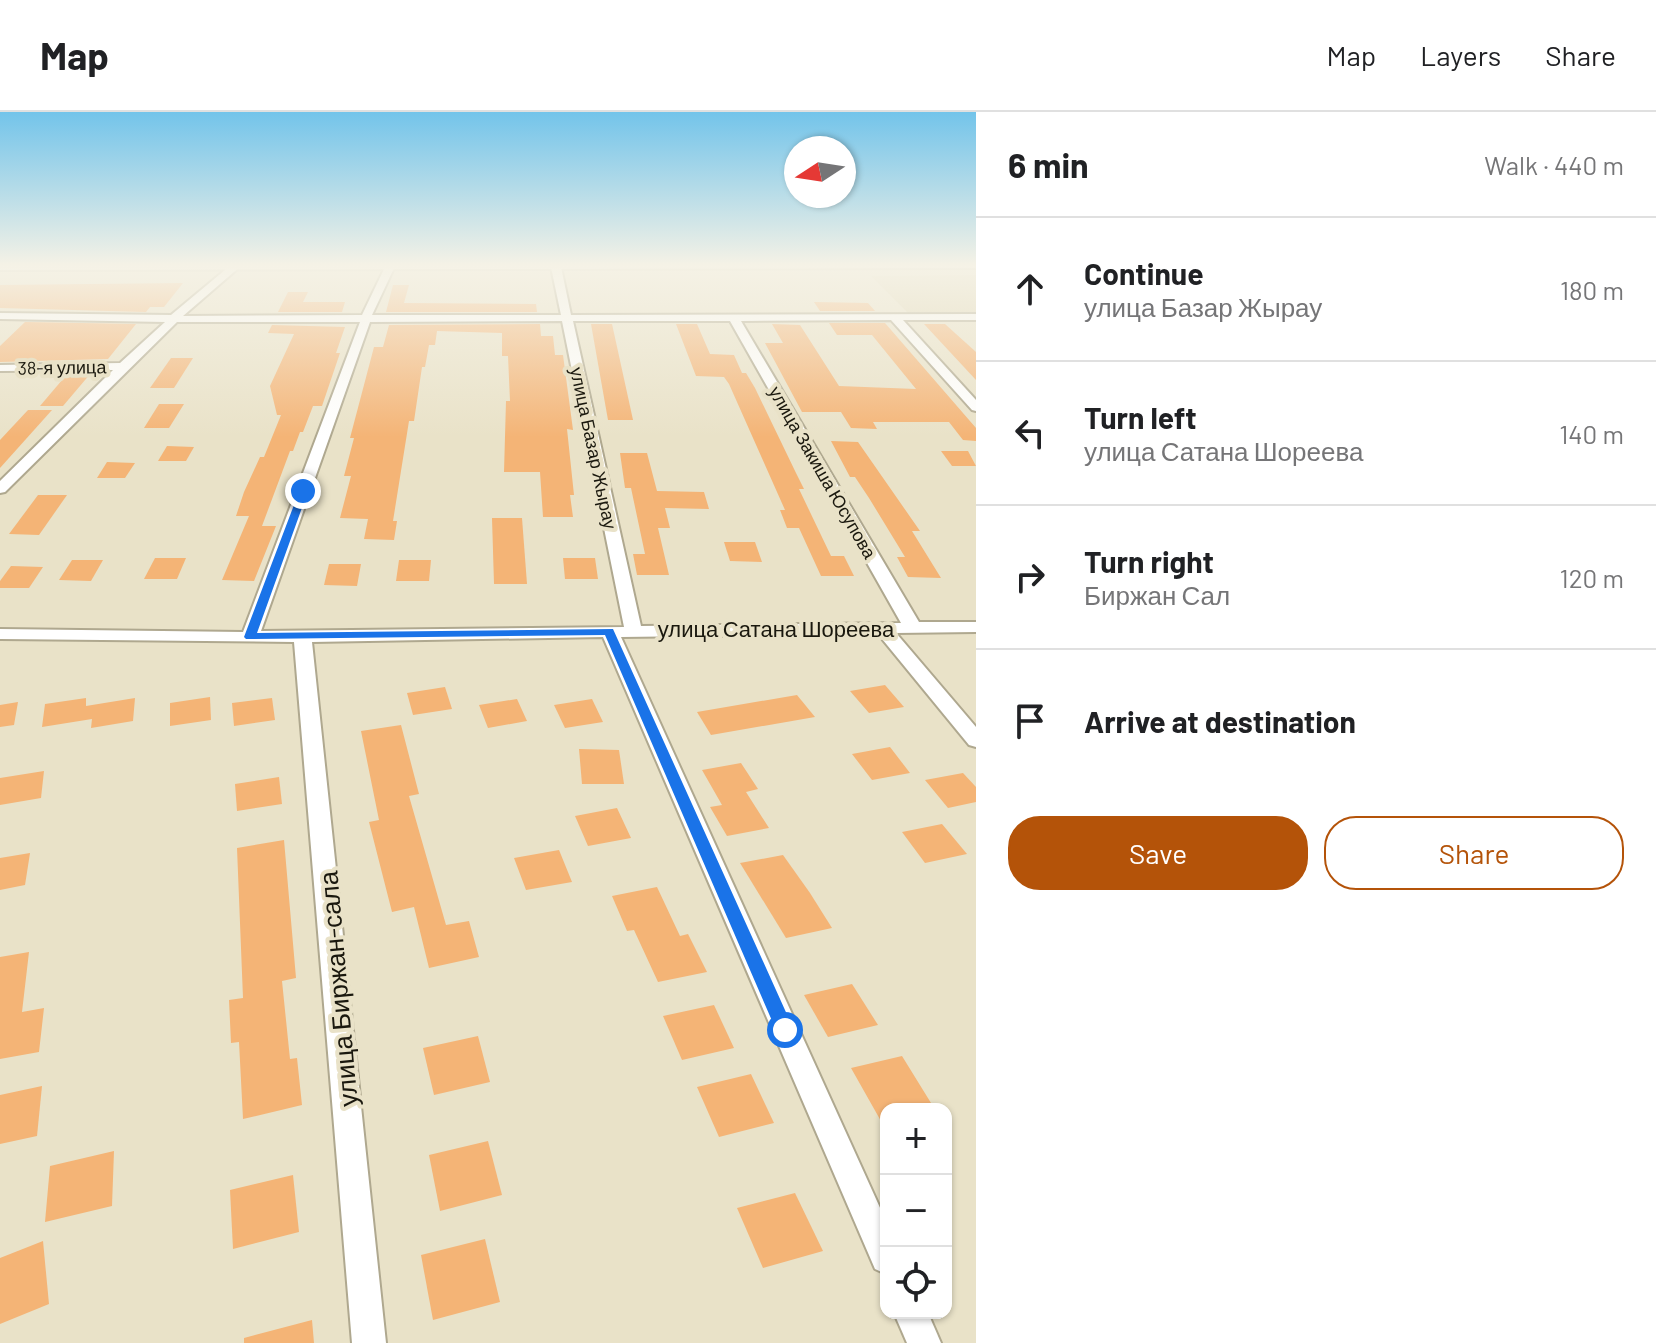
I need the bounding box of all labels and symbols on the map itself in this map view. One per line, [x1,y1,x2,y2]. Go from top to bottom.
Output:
north arrow [784,136,856,208]
street label: 38-я улица [18,355,107,379]
street label: улица Базар Жырау [566,365,622,531]
street label: улица Закиша Юсупова [765,382,882,563]
route end [285,473,321,509]
street label: улица Сатана Шореева [658,615,895,642]
street label: улица Биржан-сала [311,869,363,1108]
route start [767,1012,803,1048]

